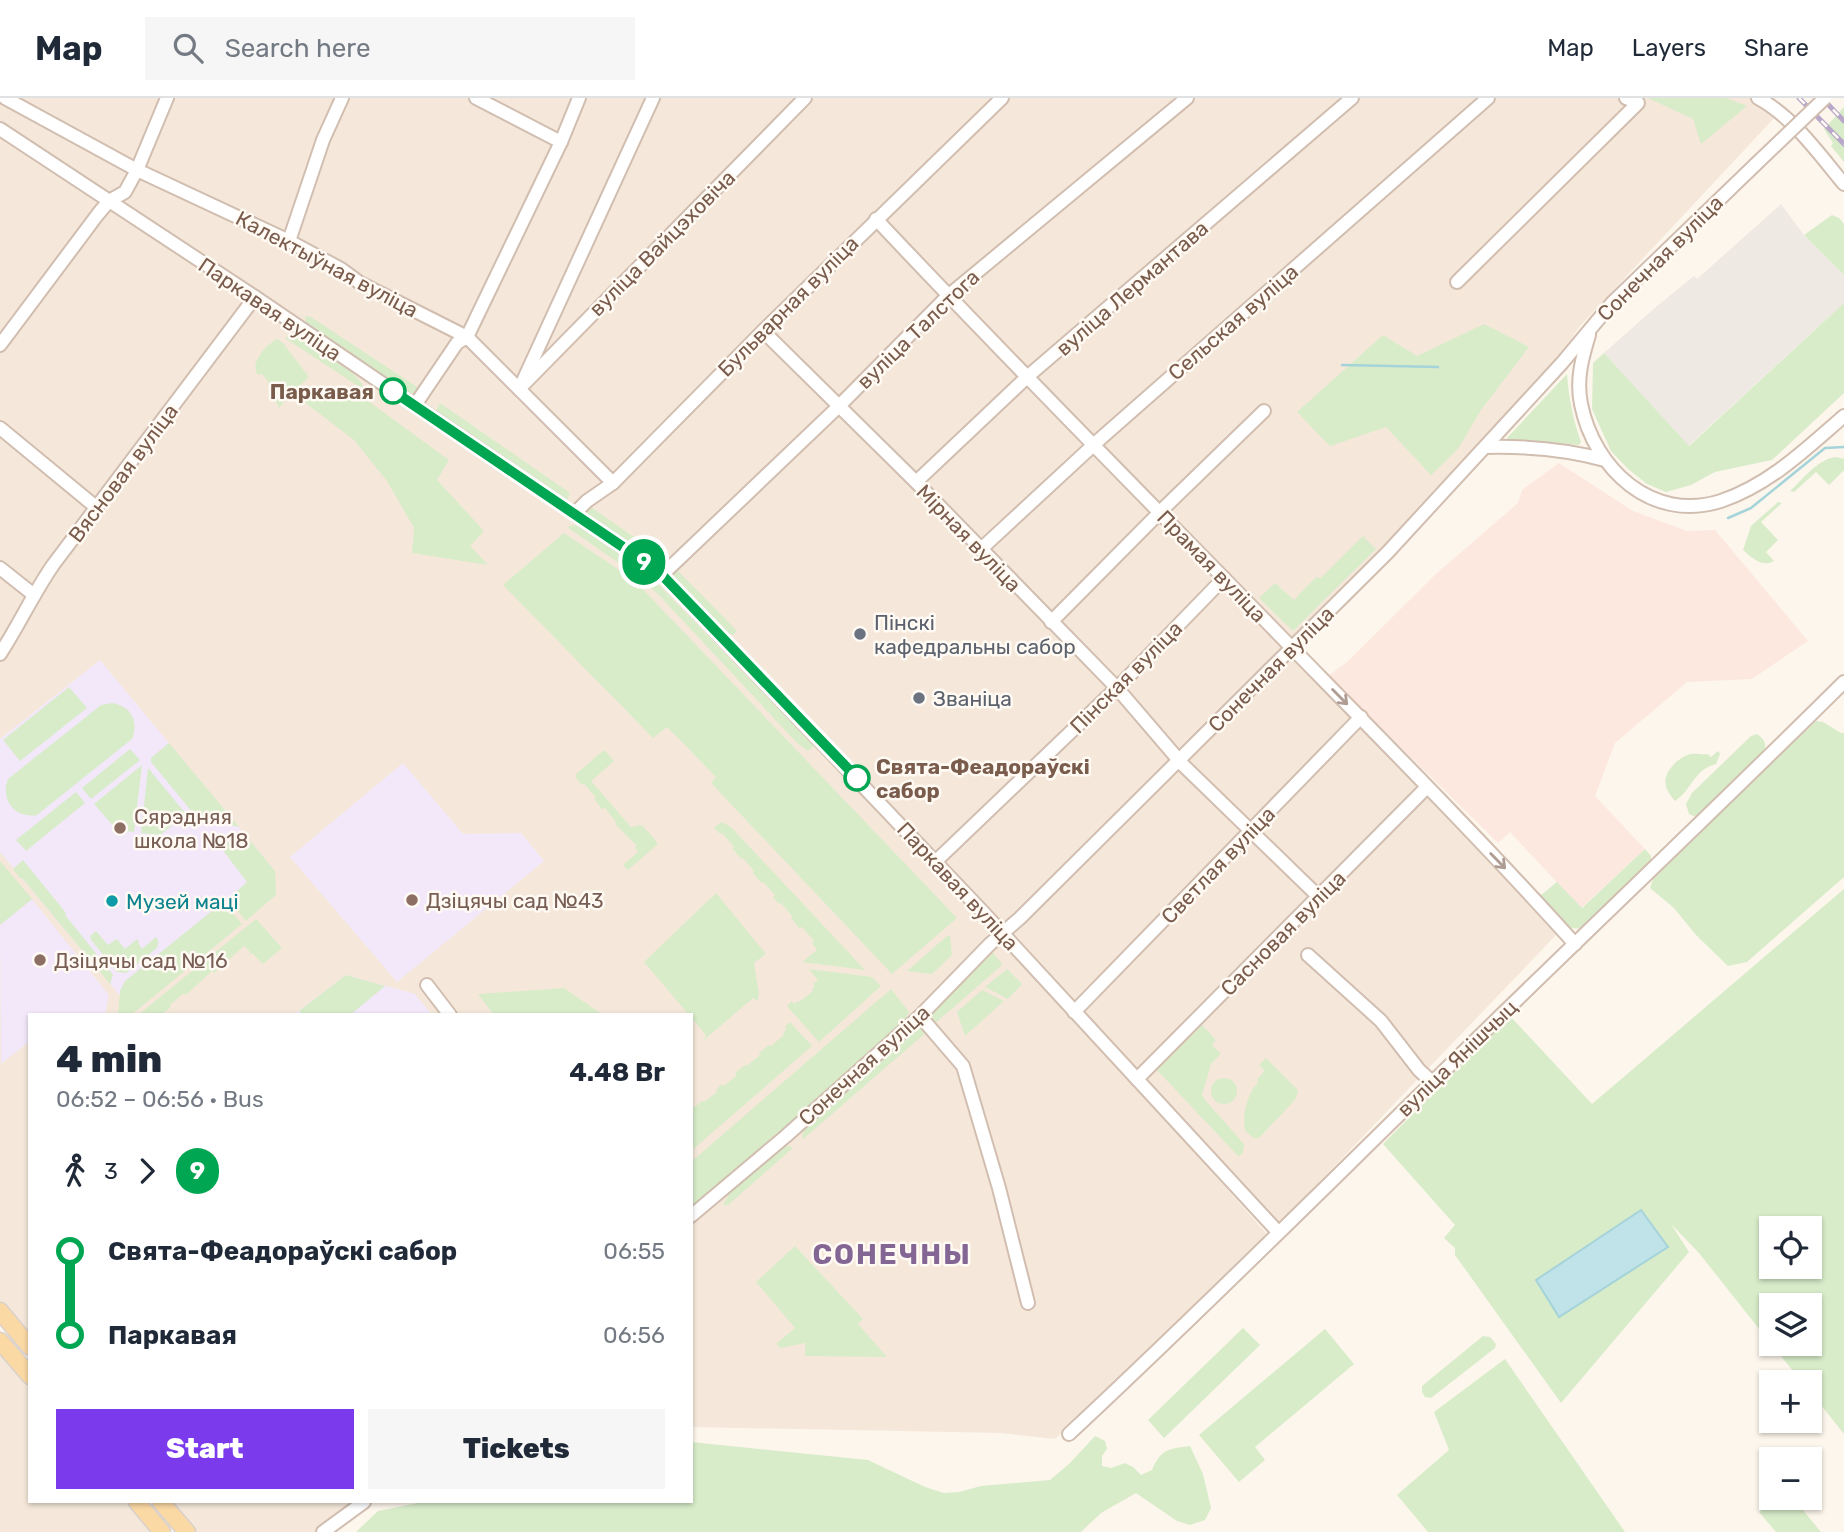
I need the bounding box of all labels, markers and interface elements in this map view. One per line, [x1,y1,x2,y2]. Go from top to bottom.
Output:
search box [145,17,635,80]
text: Map [35,29,103,68]
icon: search [169,29,207,67]
text: Search here [225,33,370,64]
text: Map [1547,34,1594,62]
text: Layers [1632,34,1706,62]
text: Share [1744,34,1809,62]
street label: вуліца Вайцэховіча [584,165,740,321]
street label: Сонечная вуліца [1592,190,1728,326]
street label: Калектыўная вуліца [232,205,422,323]
street label: вуліца Лермантава [1051,215,1213,361]
street label: Бульварная вуліца [713,231,863,381]
street label: Паркавая вуліца [194,252,346,366]
street label: Сельская вуліца [1163,259,1303,385]
street label: вуліца Талстога [852,264,984,394]
marker: Паркавая [380,378,406,404]
place label: Паркавая [270,379,374,404]
street label: Вясновая вуліца [63,399,183,547]
street label: Мірная вуліца [911,479,1027,597]
street label: Прамая вуліца [1152,505,1272,627]
line badge: 9 [621,539,667,585]
text: 9 [636,548,652,576]
street label: Сонечная вуліца [1203,601,1339,737]
place label: Пінскі кафедральны сабор [874,610,1076,659]
street label: Пінская вуліца [1065,616,1187,738]
marker: Пінскі кафедральны сабор [852,626,868,642]
place label: Званіца [933,686,1012,711]
one-way arrow [1332,688,1349,705]
marker: Званіца [911,690,927,706]
place label: Свята-Феадораўскі сабор [876,754,1090,803]
marker: Свята-Феадораўскі сабор [844,765,870,791]
street label: Светлая вуліца [1156,801,1280,929]
place label: Сярэдняя школа №18 [134,804,249,853]
street label: Паркавая вуліца [892,817,1024,955]
marker: Сярэдняя школа №18 [112,820,128,836]
one-way arrow [1490,852,1506,870]
street label: Сасновая вуліца [1215,865,1351,1001]
place label: Дзіцячы сад №43 [426,888,604,913]
place label: Музей маці [126,889,239,914]
marker: Дзіцячы сад №43 [404,892,420,908]
marker: Музей маці [104,893,120,909]
place label: Дзіцячы сад №16 [54,948,228,973]
marker: Дзіцячы сад №16 [32,952,48,968]
street label: вуліца Янішчыц [1392,994,1522,1122]
street label: Сонечная вуліца [793,1000,935,1130]
text: 4 min [56,1036,162,1082]
text: 4.48 Br [569,1057,665,1088]
text: 06:52 – 06:56 · Bus [56,1085,264,1113]
icon: walk [56,1152,94,1190]
icon: forward [128,1152,166,1190]
text: 3 [104,1157,118,1185]
text: 9 [190,1157,205,1185]
map controls [1759,1216,1822,1510]
button: locate [1759,1216,1822,1279]
text: Свята-Феадораўскі сабор [108,1236,457,1267]
text: 06:55 [603,1237,665,1265]
district label: СОНЕЧНЫ [812,1238,972,1271]
button: layers [1759,1293,1822,1356]
text: Паркавая [108,1320,237,1351]
text: 06:56 [603,1321,665,1349]
button: + [1759,1370,1822,1433]
button: Start [56,1409,354,1489]
button: Tickets [368,1409,665,1489]
button: − [1759,1447,1822,1510]

